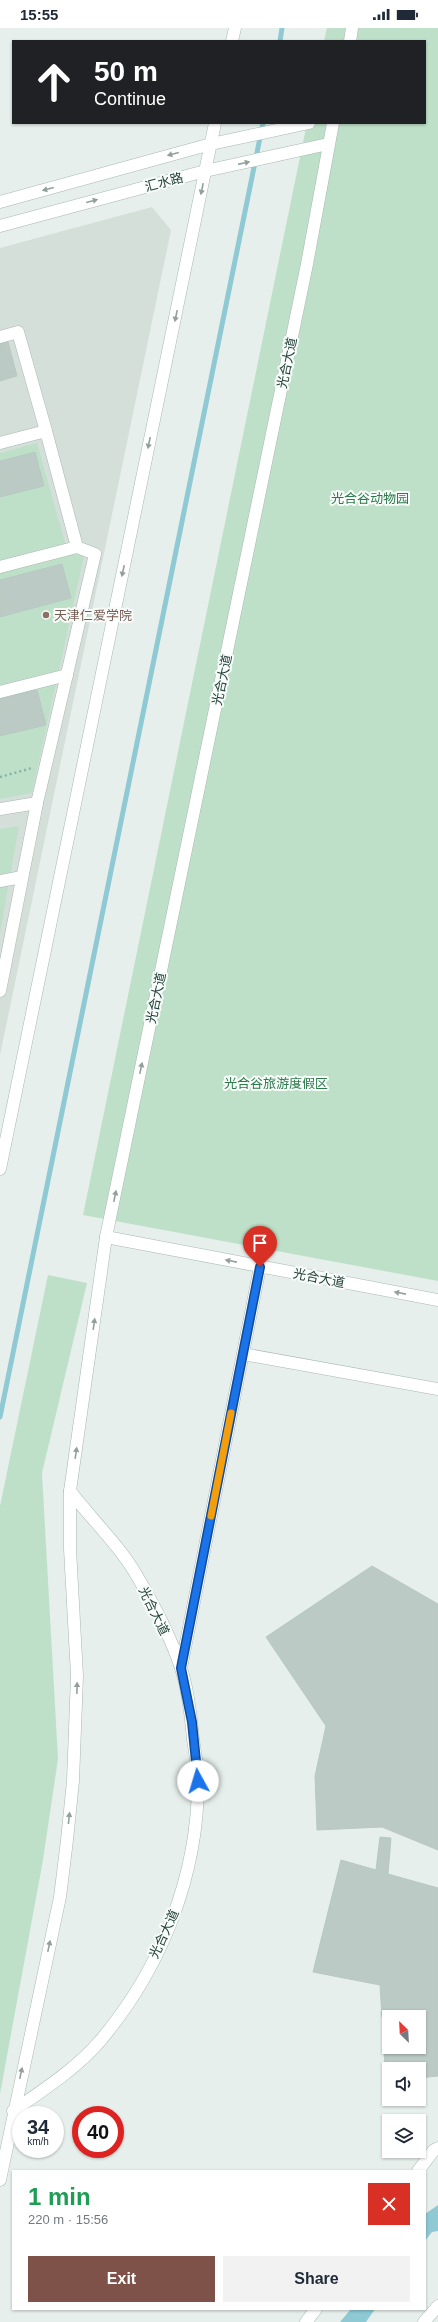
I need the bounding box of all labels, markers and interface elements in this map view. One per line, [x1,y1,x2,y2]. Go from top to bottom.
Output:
text: 15:55 [20,6,58,23]
icon: ahead [28,56,80,108]
text: 50 m [94,56,158,87]
text: Continue [94,89,166,109]
one-way arrow [167,151,179,157]
one-way arrow [237,159,250,165]
street label: 汇水路 [143,170,185,194]
one-way arrow [198,183,204,195]
one-way arrow [42,186,54,192]
one-way arrow [86,198,98,204]
one-way arrow [172,310,178,322]
street label: 光合大道 [274,336,300,390]
one-way arrow [146,437,152,449]
park label: 光合谷动物园 [331,491,409,506]
one-way arrow [120,565,126,577]
place label: 天津仁爱学院 [54,608,132,623]
marker: 天津仁爱学院 [41,610,51,620]
street label: 光合大道 [209,653,235,707]
street label: 光合大道 [143,971,169,1025]
one-way arrow [139,1062,145,1075]
park label: 光合谷旅游度假区 [224,1076,328,1091]
one-way arrow [112,1190,118,1202]
pin [243,1226,277,1267]
icon: arrive [249,1232,271,1254]
one-way arrow [225,1258,237,1264]
street label: 光合大道 [292,1266,346,1290]
one-way arrow [394,1290,406,1296]
one-way arrow [91,1318,97,1330]
one-way arrow [73,1447,79,1459]
street label: 光合大道 [136,1584,172,1638]
one-way arrow [74,1681,80,1694]
position arrow [177,1760,219,1802]
one-way arrow [66,1812,72,1824]
street label: 光合大道 [146,1907,182,1961]
one-way arrow [46,1940,52,1952]
north arrow [382,2010,426,2054]
map controls [382,2010,426,2158]
button: sound [382,2062,426,2106]
one-way arrow [19,2067,25,2079]
speed limit sign: 40 [72,2106,124,2158]
button: layers [382,2114,426,2158]
text: 34 [27,2116,49,2138]
text: km/h [27,2136,49,2147]
text: 1 min [28,2183,91,2210]
button: close [368,2183,410,2225]
text: 220 m · 15:56 [28,2212,108,2227]
button: Exit [28,2256,215,2302]
button: Share [223,2256,410,2302]

